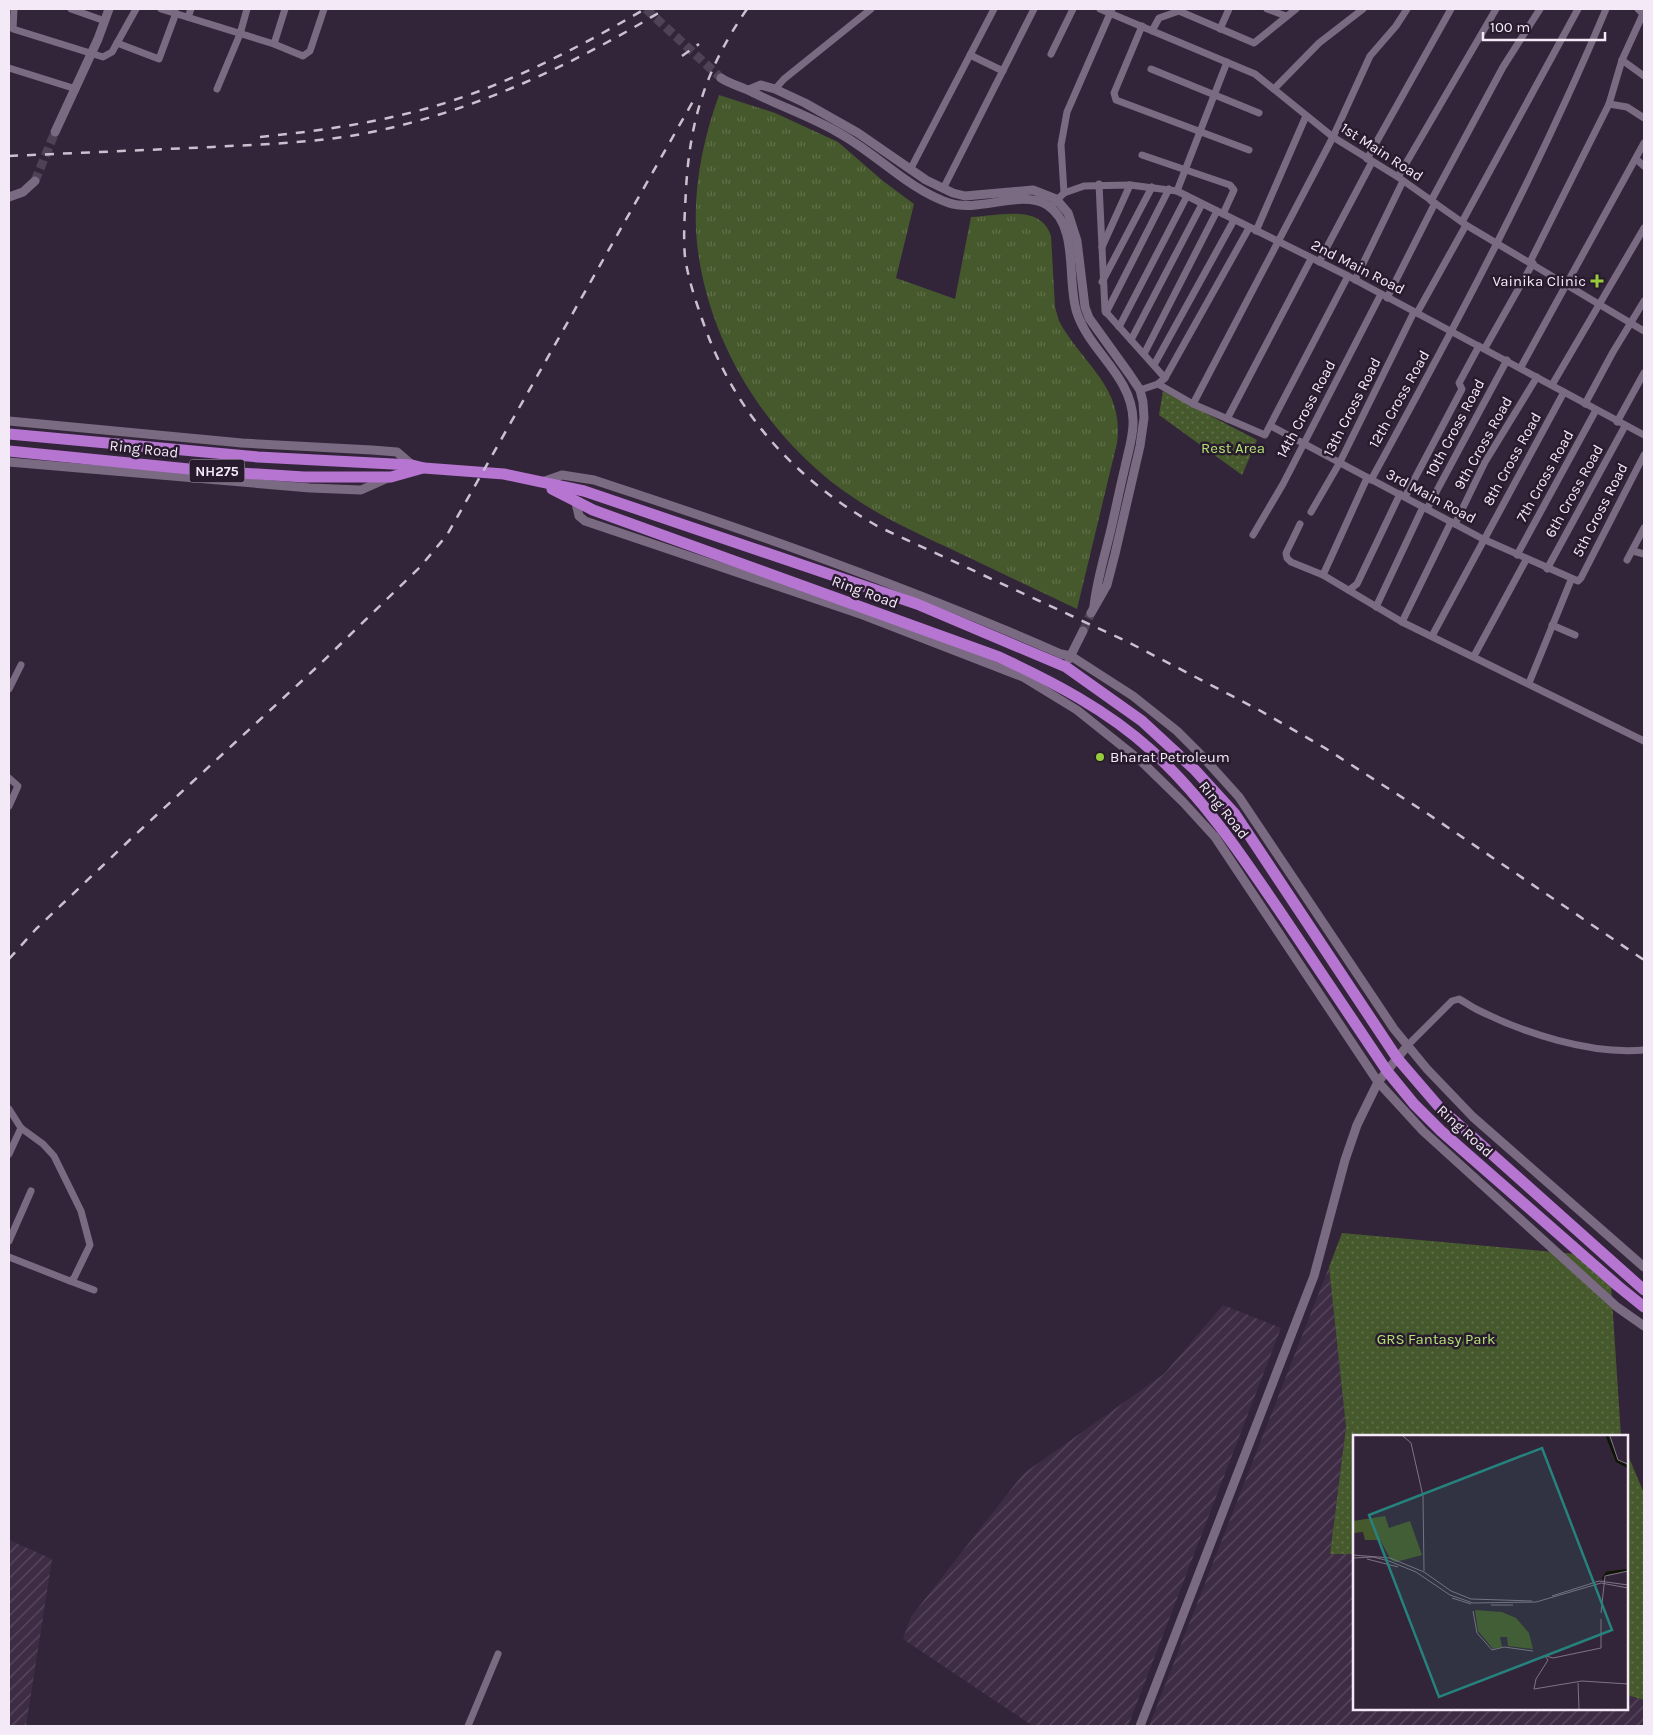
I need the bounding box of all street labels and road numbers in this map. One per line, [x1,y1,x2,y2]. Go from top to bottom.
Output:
street label: 1st Main Road [1337,119,1427,185]
street label: 2nd Main Road [1308,236,1408,298]
street label: 12th Cross Road [1365,347,1433,451]
street label: 13th Cross Road [1319,354,1385,460]
street label: 14th Cross Road [1273,357,1339,461]
street label: 10th Cross Road [1422,376,1488,480]
street label: 9th Cross Road [1450,393,1516,493]
street label: 8th Cross Road [1479,409,1545,509]
street label: 7th Cross Road [1512,427,1578,525]
street label: Ring Road [109,436,179,462]
street label: 6th Cross Road [1541,441,1607,541]
road number: NH275 [190,460,244,482]
street label: 5th Cross Road [1569,460,1631,560]
street label: 3rd Main Road [1383,465,1479,527]
street label: Ring Road [829,572,901,612]
street label: Ring Road [1195,777,1253,843]
street label: Ring Road [1433,1101,1497,1161]

